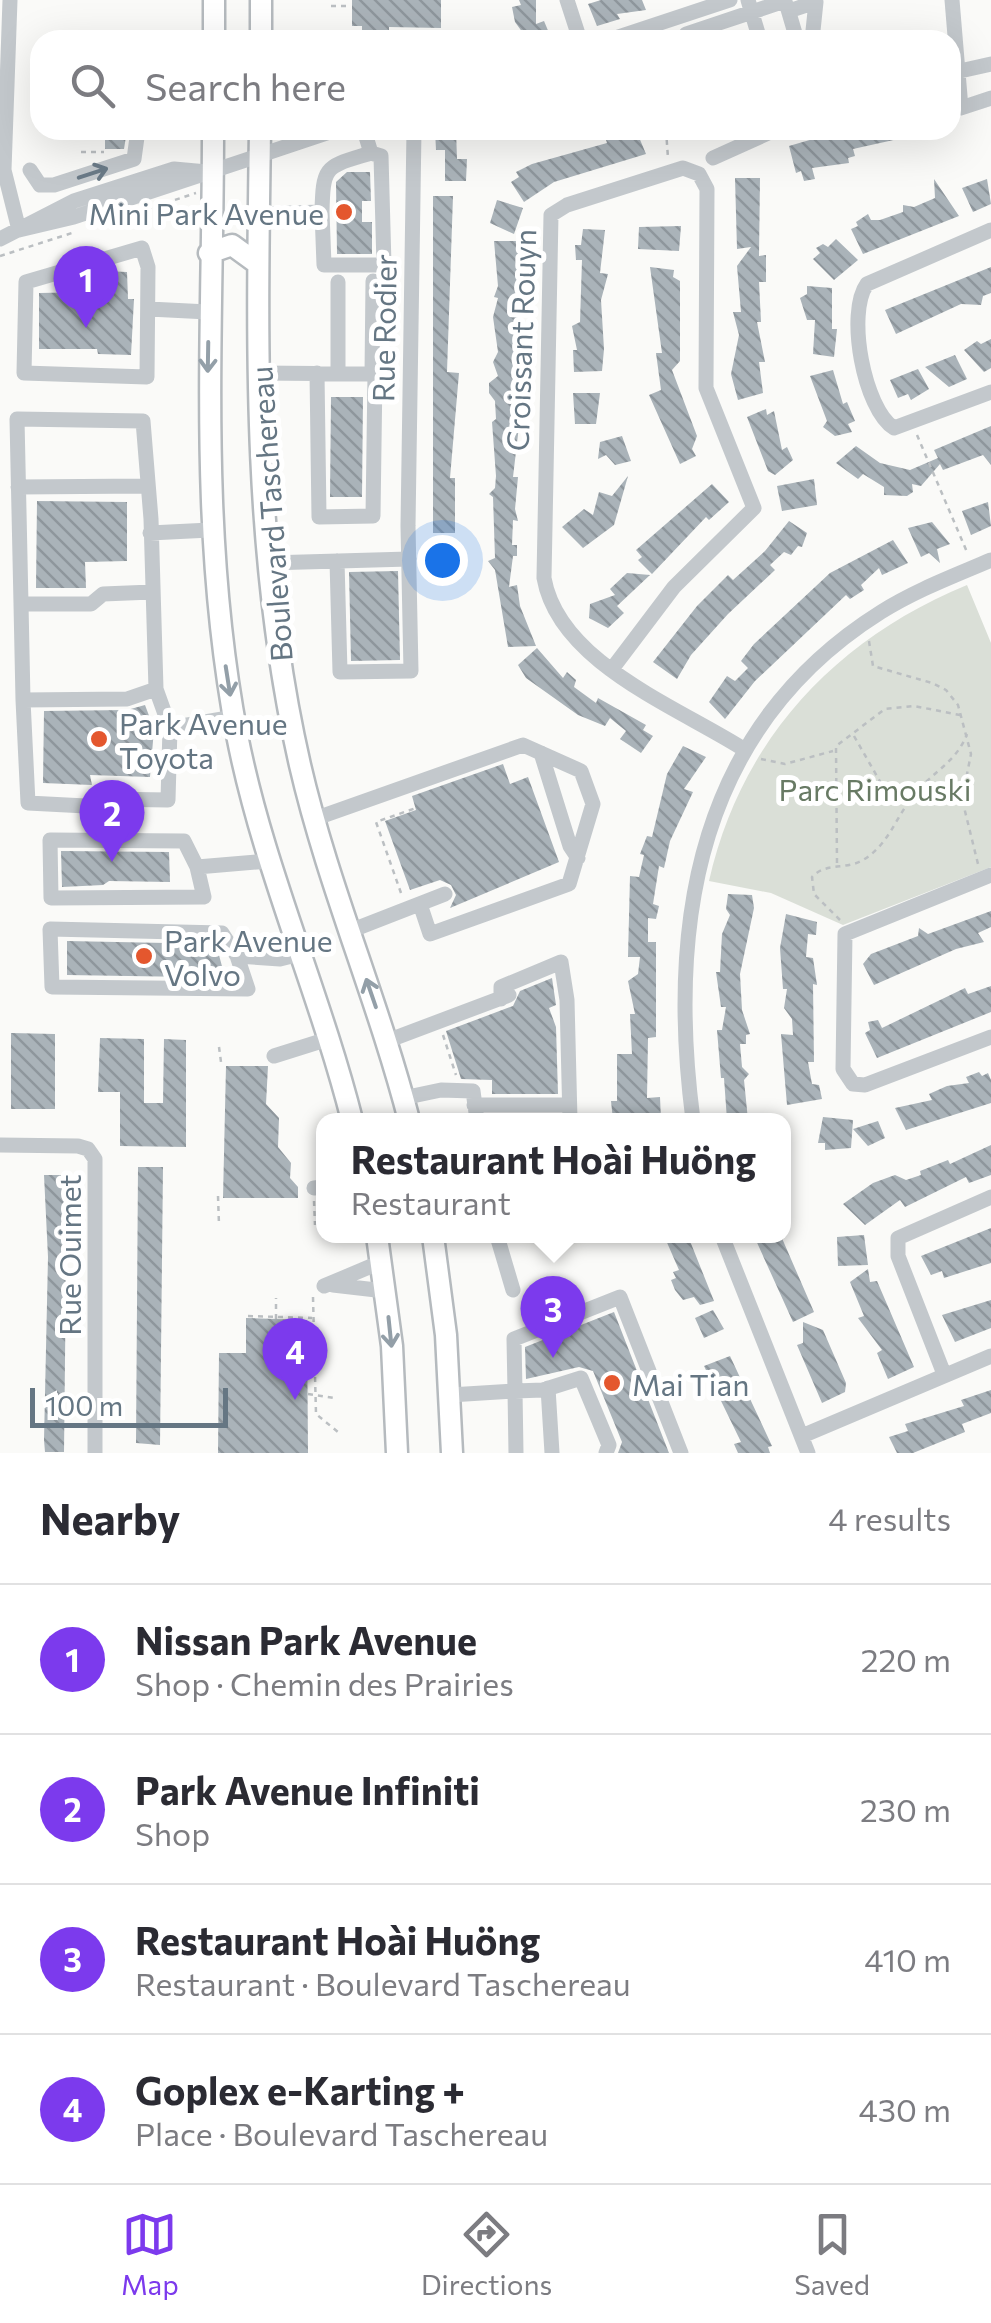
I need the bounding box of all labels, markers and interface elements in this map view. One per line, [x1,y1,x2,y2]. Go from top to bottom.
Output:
search box [30,30,961,140]
icon: search [65,58,120,113]
text: Search here [145,62,346,109]
one-way arrow [77,162,109,180]
place label: Mini Park Avenue [88,194,324,231]
marker: Mini Park Avenue [333,201,355,223]
street label: Croissant Rouyn [498,228,542,452]
pin: 1 [54,245,118,328]
street label: Rue Rodier [363,254,403,402]
one-way arrow [198,341,217,373]
street label: Boulevard Taschereau [241,365,299,663]
your location [417,535,468,586]
one-way arrow [219,664,238,697]
place label: Park Avenue Toyota [119,704,288,775]
marker: Park Avenue Toyota [88,728,110,750]
park label: Parc Rimouski [779,770,971,807]
pin: 2 [80,780,144,862]
place label: Park Avenue Volvo [164,921,333,992]
marker: Park Avenue Volvo [133,945,155,967]
one-way arrow [361,978,379,1010]
popup [316,1113,791,1243]
text: Restaurant Hoài Huöng [351,1135,756,1182]
street label: Rue Ouimet [50,1174,87,1336]
text: Restaurant [351,1182,511,1222]
pin: 3 [520,1276,586,1358]
one-way arrow [381,1316,400,1348]
pin: 4 [262,1318,328,1400]
place label: Mai Tian [632,1365,749,1402]
marker: Mai Tian [601,1372,623,1394]
scale bar [30,1383,228,1428]
text: 100 m [45,1388,123,1422]
text: Nearby [40,1492,180,1544]
text: 4 results [828,1498,951,1538]
text: Nissan Park Avenue [135,1616,477,1663]
text: 1 [65,1639,80,1679]
text: 220 m [861,1639,951,1679]
text: Shop · Chemin des Prairies [135,1663,514,1703]
text: Park Avenue Infiniti [135,1766,480,1813]
text: 2 [63,1789,82,1829]
text: 230 m [860,1789,951,1829]
text: Shop [135,1813,210,1853]
text: Restaurant Hoài Huöng [135,1916,540,1963]
text: 3 [63,1939,82,1979]
text: 410 m [864,1939,951,1979]
text: Restaurant · Boulevard Taschereau [135,1963,631,2003]
text: Goplex e-Karting + [135,2066,465,2113]
text: 4 [63,2089,82,2129]
text: 430 m [859,2089,951,2129]
text: Place · Boulevard Taschereau [135,2113,548,2153]
tab: Map [121,2207,179,2301]
tab: Directions [421,2207,552,2301]
tab: Saved [794,2207,870,2301]

